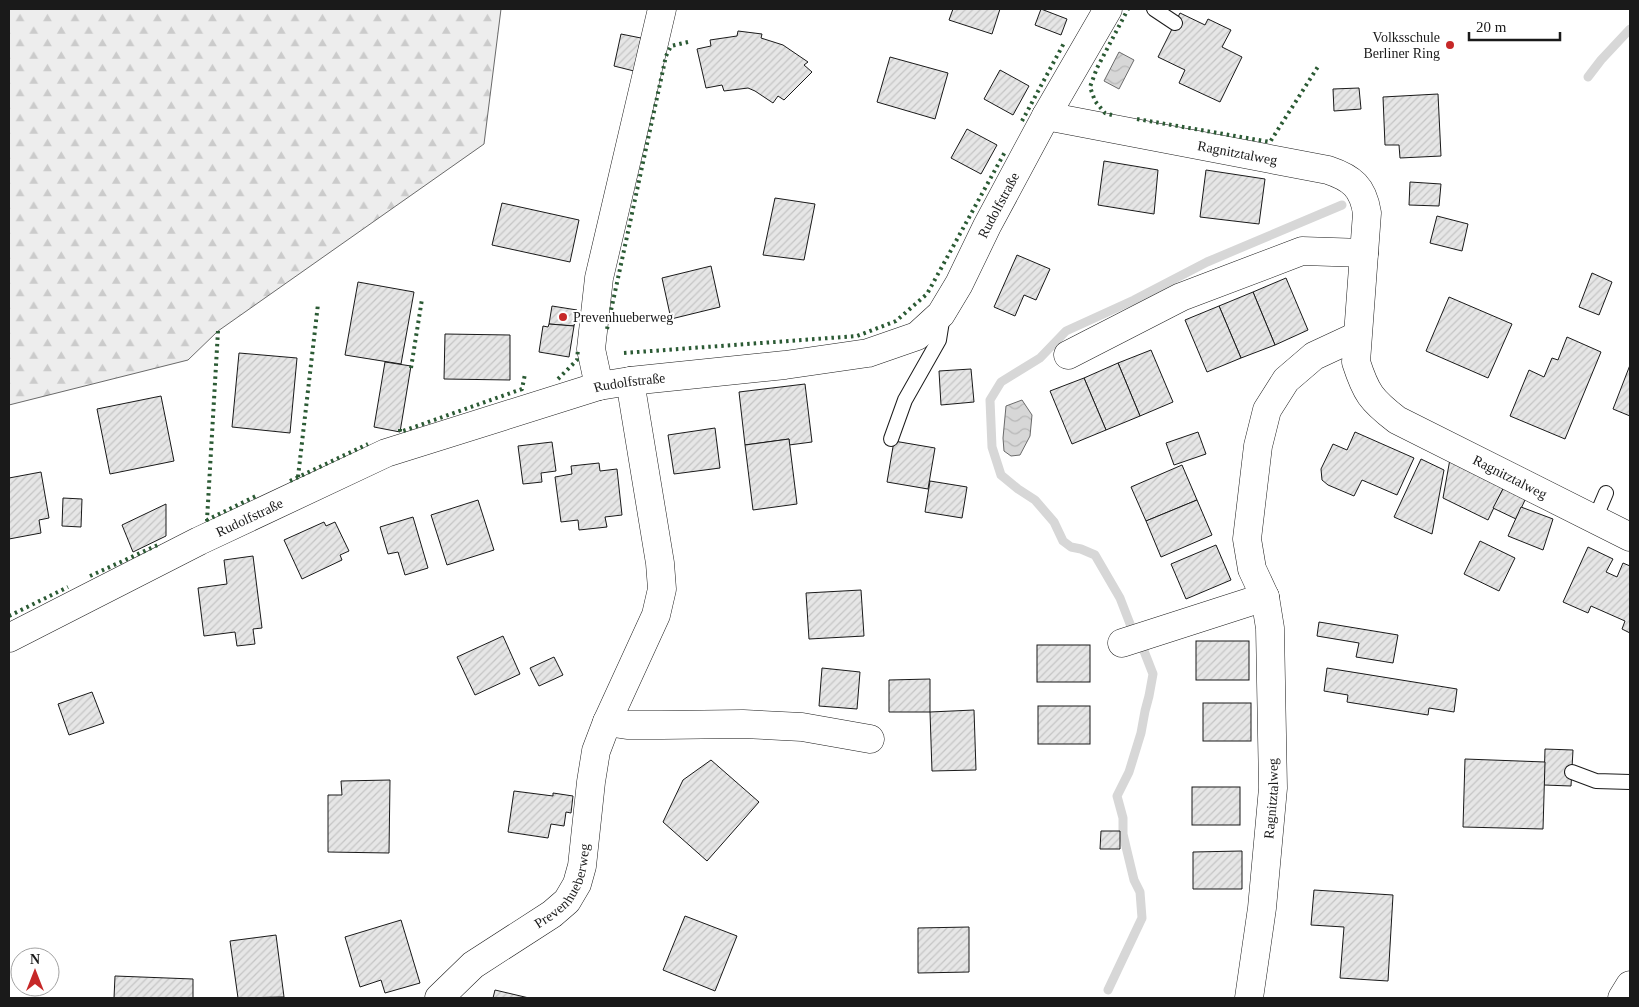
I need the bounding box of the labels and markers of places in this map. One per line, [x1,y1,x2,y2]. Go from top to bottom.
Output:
place label: Volksschule Berliner Ring [1363,30,1440,61]
marker: Volksschule Berliner Ring [1444,39,1456,51]
place label: Prevenhueberweg [573,310,673,325]
marker: Prevenhueberweg [557,311,569,323]

